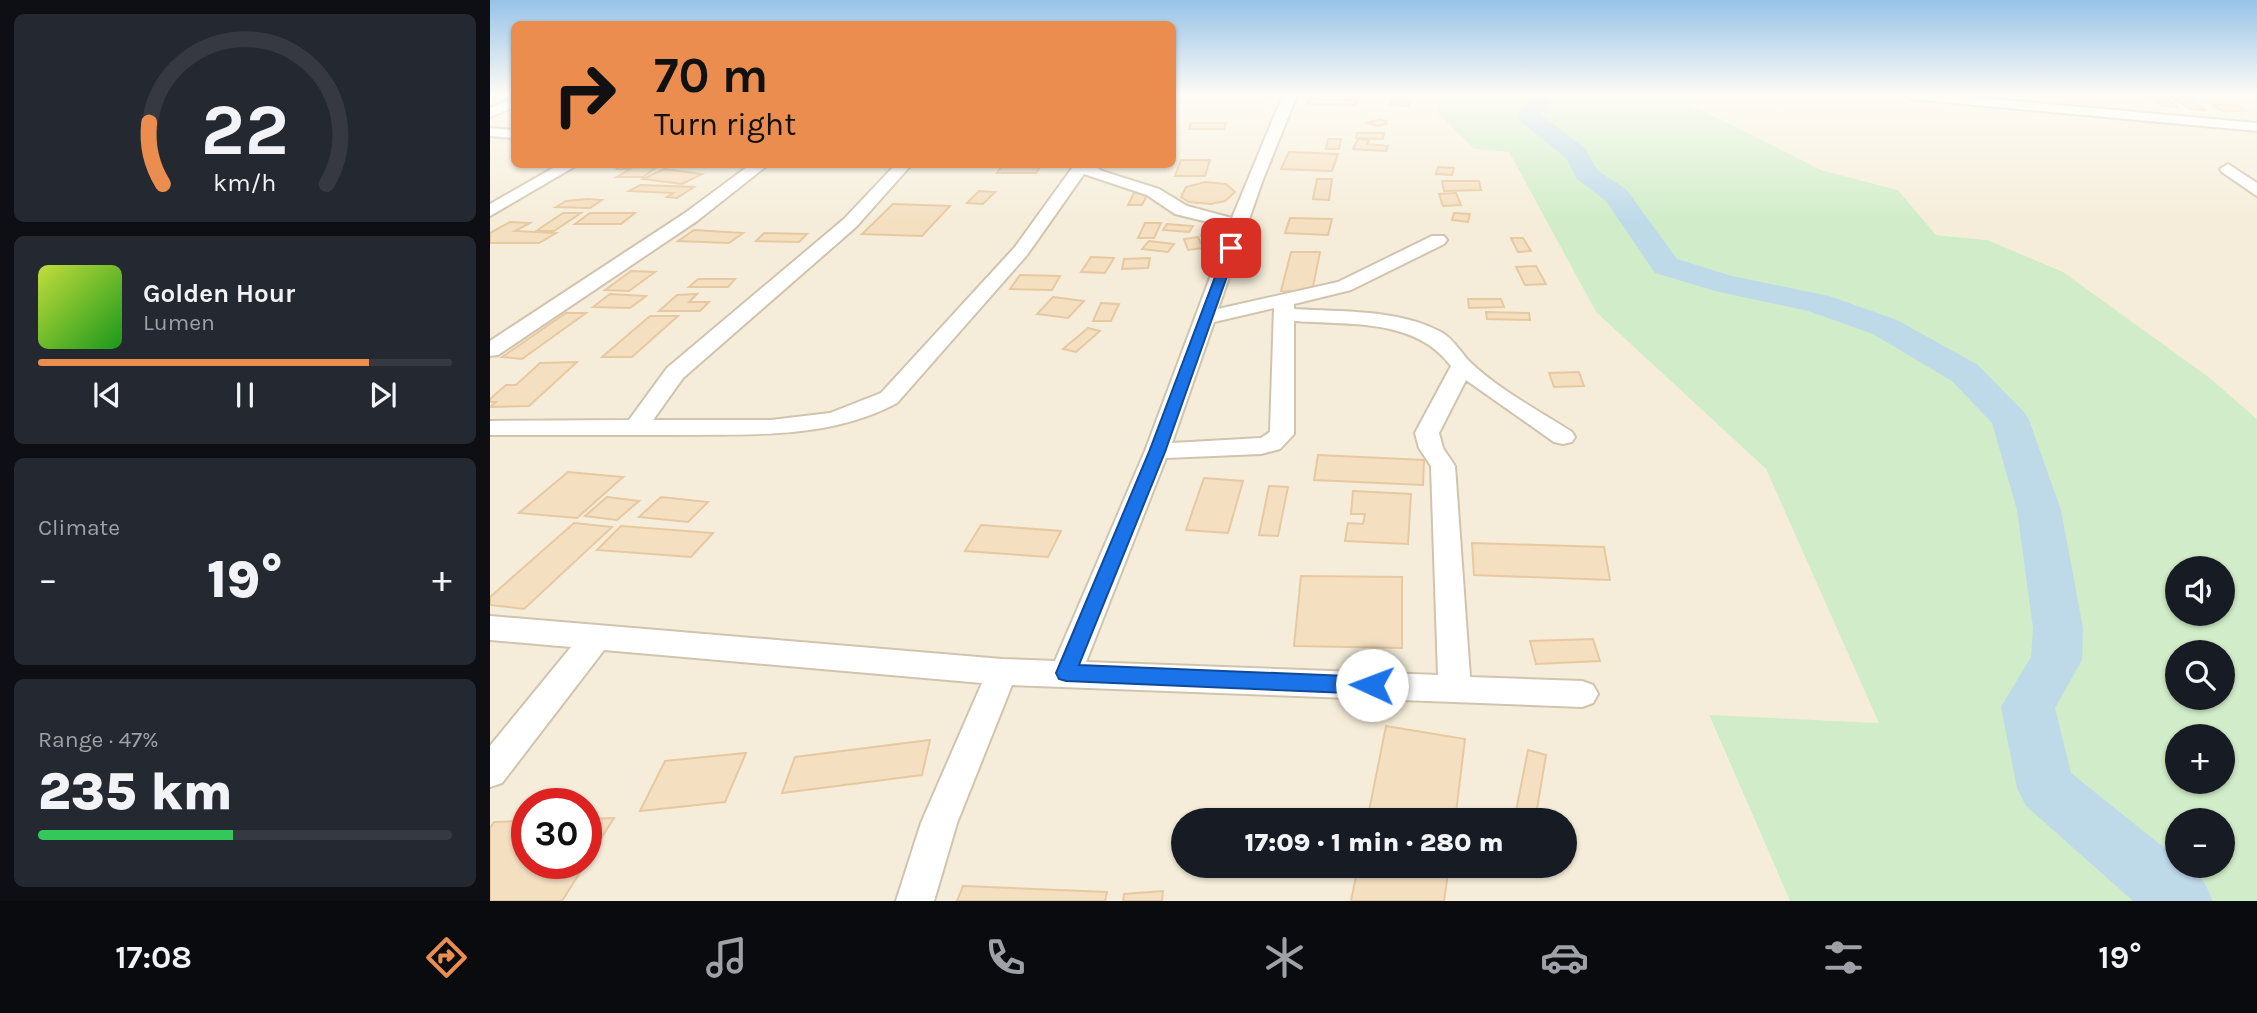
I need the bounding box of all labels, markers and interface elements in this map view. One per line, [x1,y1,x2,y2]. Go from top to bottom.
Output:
text: 70 m [654,47,768,104]
icon: right [539,49,630,140]
text: 22 [201,87,289,172]
text: Turn right [654,106,796,143]
text: km/h [213,168,277,197]
pin [1201,218,1261,278]
icon: arrive [1212,229,1250,267]
text: Golden Hour [143,278,295,309]
text: Lumen [143,309,215,336]
icon: previous [88,376,126,414]
icon: pause [226,376,264,414]
icon: next [364,376,402,414]
text: Climate [38,514,120,541]
text: 19° [207,549,283,610]
map controls [2165,556,2235,878]
button: sound [2165,556,2235,626]
text: − [38,557,58,602]
text: + [432,557,452,602]
button: search [2165,640,2235,710]
position arrow [1335,648,1409,722]
button: + [2165,724,2235,794]
text: Range · 47% [38,726,159,753]
text: 235 km [38,761,233,822]
speed limit sign: 30 [511,788,602,879]
button: − [2165,808,2235,878]
text: 17:09 · 1 min · 280 m [1245,827,1503,858]
icon: directions [422,933,471,982]
icon: music [702,933,751,982]
icon: phone [981,933,1030,982]
icon: climate [1260,933,1309,982]
icon: car [1540,933,1589,982]
icon: filters [1819,933,1868,982]
text: 17:08 [115,939,192,976]
text: 19° [2098,939,2142,976]

